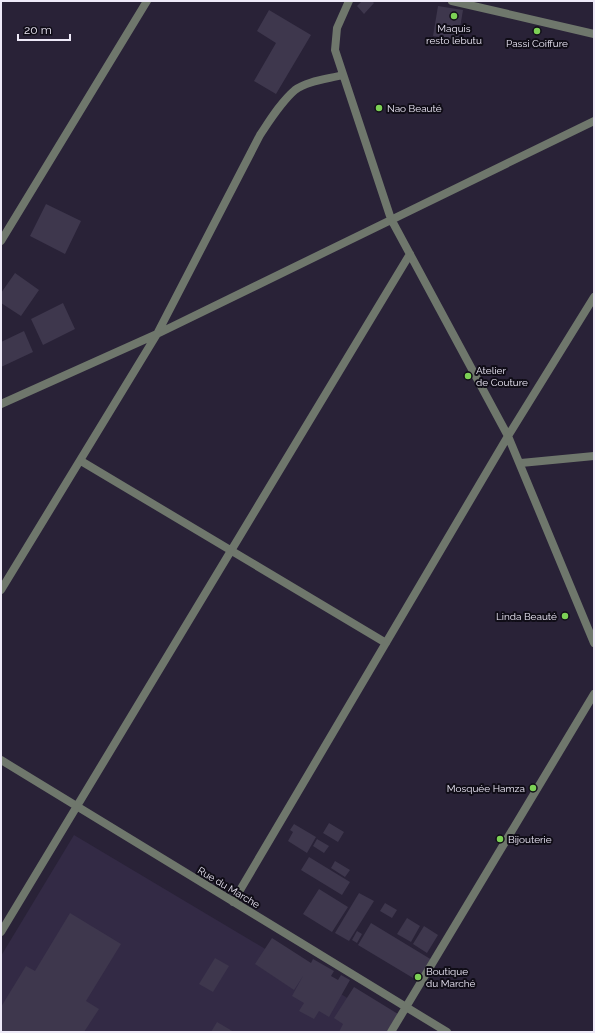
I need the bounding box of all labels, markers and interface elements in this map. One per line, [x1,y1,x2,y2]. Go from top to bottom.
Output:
marker: Maquis resto lebutu [449,11,459,21]
scale bar [18,16,70,42]
text: 20 m [24,23,52,37]
place label: Maquis resto lebutu [426,23,482,46]
marker: Passi Coiffure [532,26,542,36]
place label: Passi Coiffure [506,38,568,49]
marker: Nao Beauté [374,103,384,113]
place label: Nao Beauté [387,103,442,114]
place label: Atelier de Couture [476,365,528,388]
marker: Atelier de Couture [463,371,473,381]
place label: Linda Beauté [496,611,557,622]
marker: Linda Beauté [560,611,570,621]
place label: Mosquée Hamza [447,783,525,794]
marker: Mosquée Hamza [528,783,538,793]
marker: Bijouterie [495,834,505,844]
place label: Bijouterie [508,834,552,845]
street label: Rue du Marche [196,865,262,910]
place label: Boutique du Marché [426,966,476,989]
marker: Boutique du Marché [413,972,423,982]

